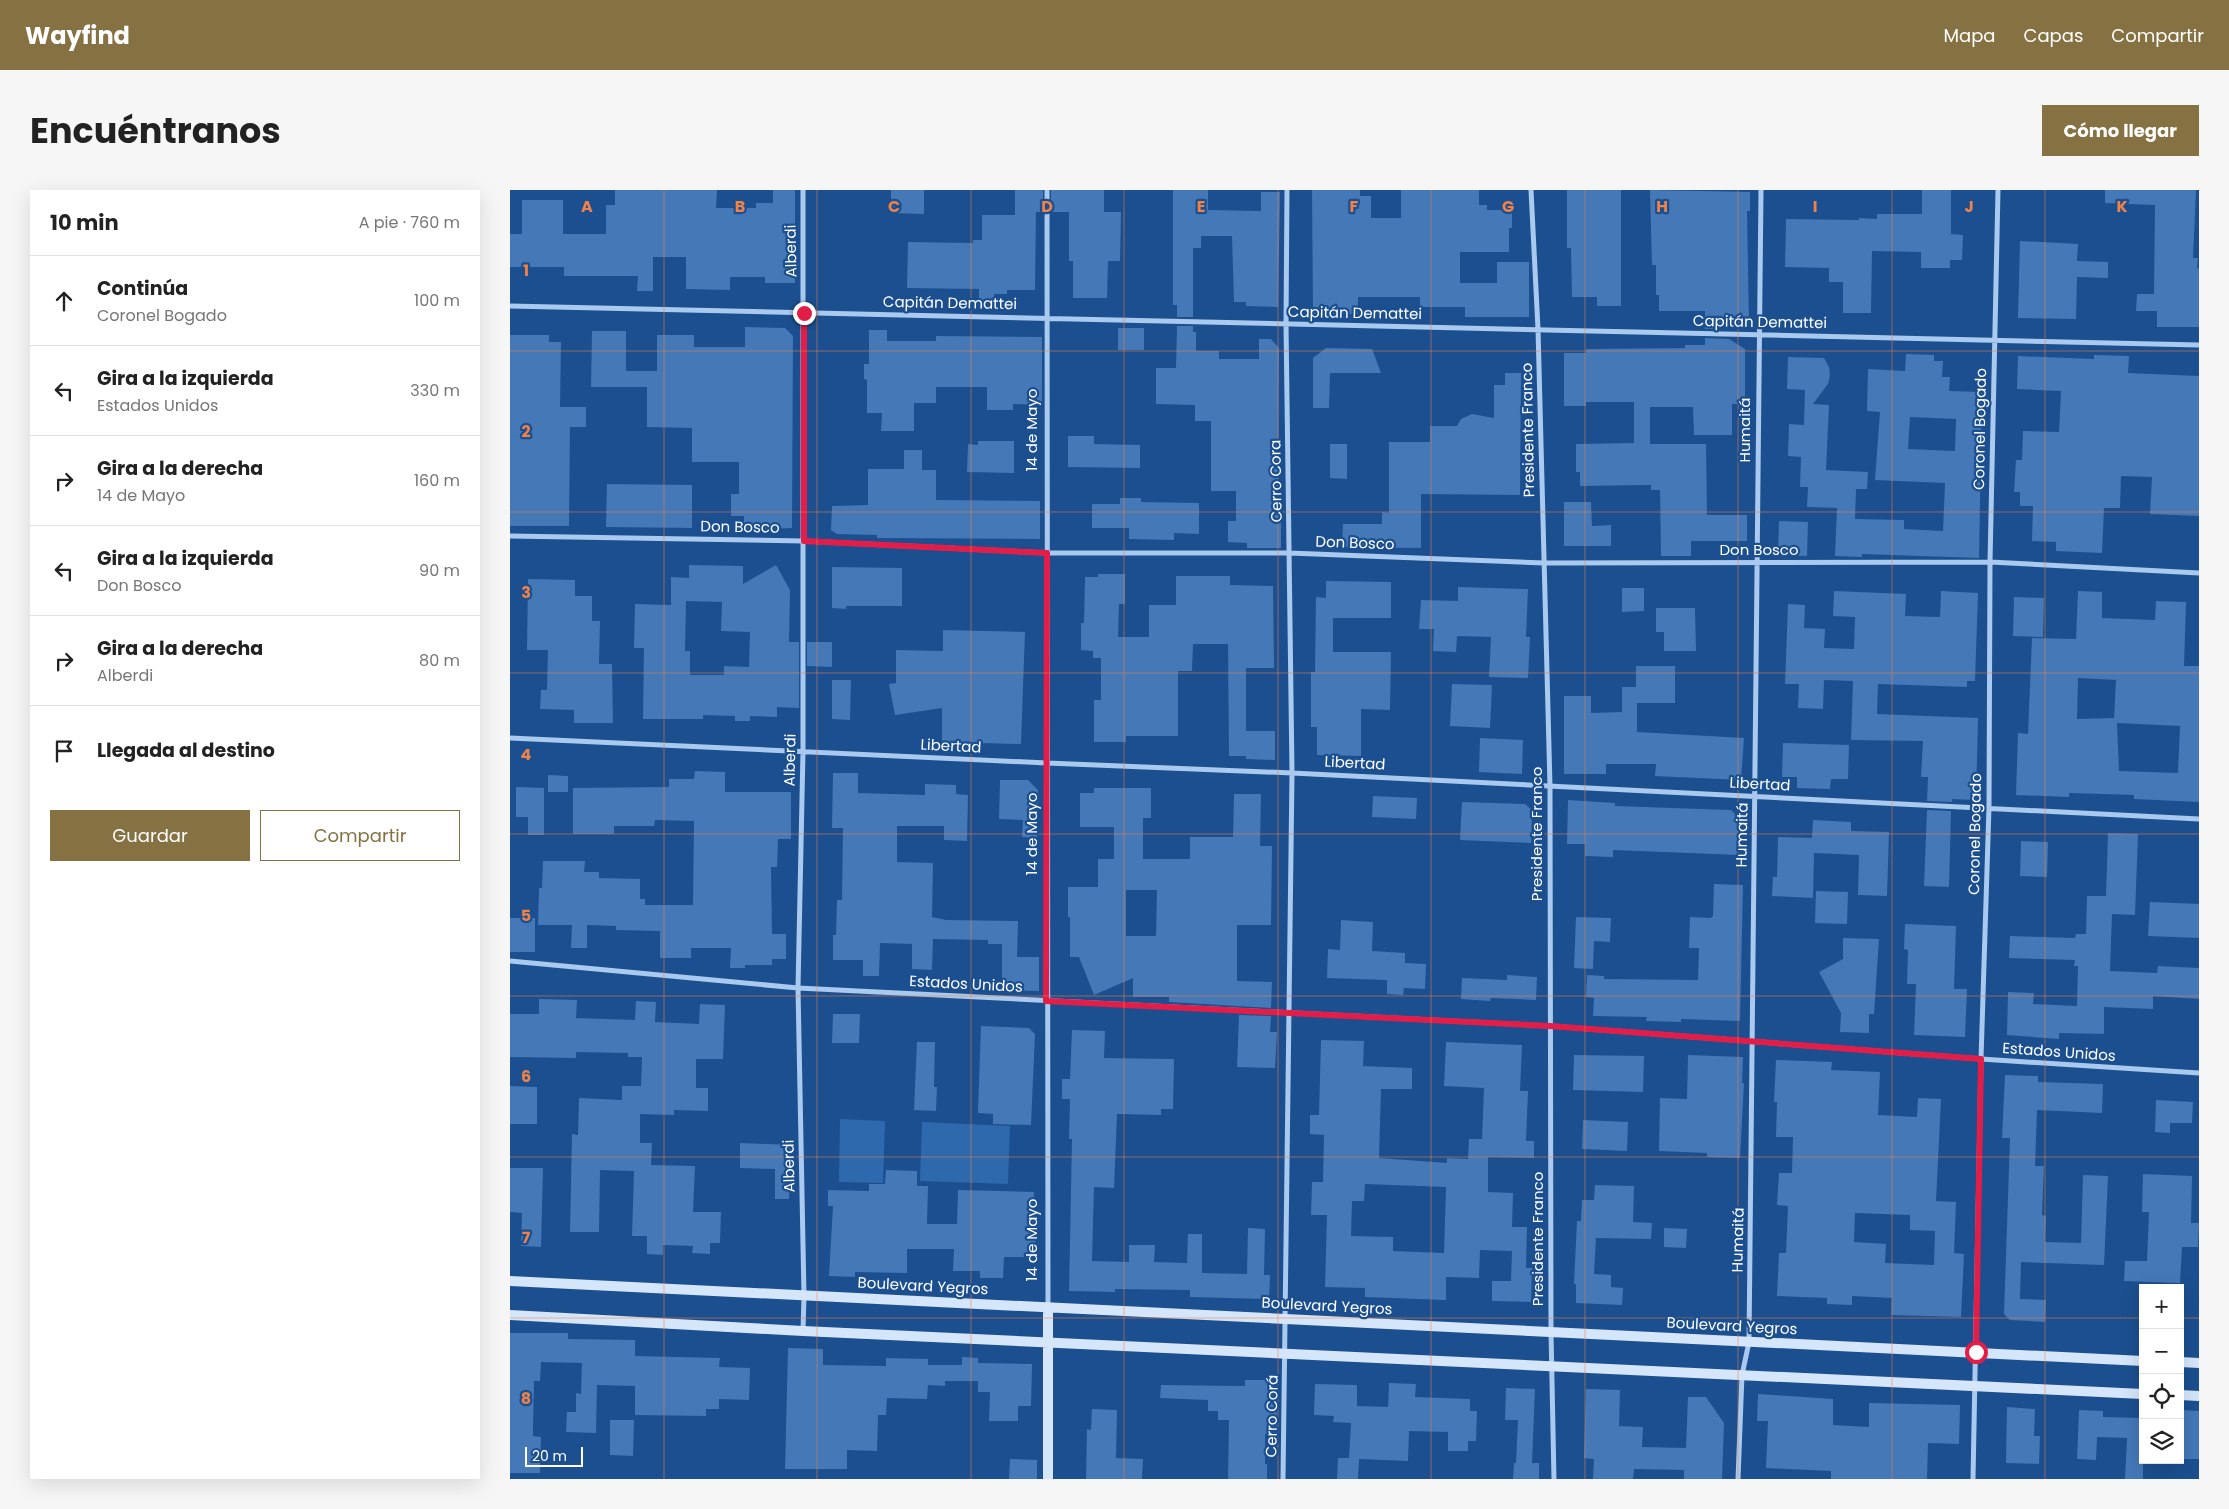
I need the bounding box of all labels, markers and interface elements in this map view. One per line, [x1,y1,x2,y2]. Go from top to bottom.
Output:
text: Wayfind [25,19,130,52]
text: Mapa [1943,23,1996,48]
text: Capas [2024,23,2083,48]
text: Compartir [2111,23,2204,48]
button: Cómo llegar [2042,105,2199,156]
text: Encuéntranos [30,106,281,155]
text: A [581,195,593,218]
text: B [735,195,745,218]
text: C [888,195,900,218]
text: D [1041,195,1053,218]
text: E [1197,195,1205,218]
text: F [1350,195,1359,218]
text: G [1502,195,1514,218]
text: H [1656,195,1668,218]
text: I [1813,195,1817,218]
text: J [1964,195,1974,218]
text: K [2116,195,2128,218]
text: 10 min [50,208,119,237]
text: A pie · 760 m [359,211,460,234]
street label: Alberdi [780,224,801,278]
text: 1 [523,259,529,282]
text: Continúa [97,275,188,302]
icon: ahead [50,287,78,315]
text: 100 m [414,289,460,312]
street label: Capitán Demattei [883,291,1017,314]
street label: Capitán Demattei [1288,301,1422,324]
route end [793,302,816,325]
text: Coronel Bogado [97,304,227,327]
street label: Capitán Demattei [1693,310,1827,333]
street label: Presidente Franco [1516,363,1539,497]
text: Gira a la izquierda [97,365,274,392]
street label: Coronel Bogado [1968,368,1991,490]
icon: left [50,377,78,405]
text: 330 m [410,379,460,402]
street label: 14 de Mayo [1021,389,1042,471]
text: Estados Unidos [97,394,218,417]
street label: Humaitá [1734,398,1755,462]
text: 2 [521,420,531,443]
street label: Cerro Cora [1264,440,1287,522]
text: Gira a la derecha [97,455,263,482]
icon: right [50,467,78,495]
text: 160 m [414,469,460,492]
text: 14 de Mayo [97,484,185,507]
street label: Don Bosco [700,515,780,538]
street label: Don Bosco [1315,531,1395,554]
street label: Don Bosco [1719,539,1799,560]
text: Gira a la izquierda [97,545,274,572]
icon: left [50,557,78,585]
text: 90 m [419,559,460,582]
text: Don Bosco [97,574,181,597]
text: 3 [521,581,531,604]
text: Gira a la derecha [97,635,263,662]
icon: right [50,647,78,675]
text: 80 m [419,649,460,672]
text: Alberdi [97,664,153,687]
street label: Alberdi [779,733,800,787]
street label: Libertad [920,733,982,758]
icon: arrive [50,737,78,765]
text: Llegada al destino [97,737,275,764]
text: 4 [521,743,532,766]
street label: Libertad [1324,750,1386,775]
street label: Presidente Franco [1526,767,1547,901]
street label: Libertad [1729,771,1791,796]
street label: Coronel Bogado [1963,773,1986,895]
street label: 14 de Mayo [1021,793,1042,875]
street label: Humaitá [1730,802,1753,868]
button: Guardar [50,810,250,861]
button: Compartir [260,810,460,861]
text: 5 [521,904,531,927]
street label: Estados Unidos [909,970,1024,997]
street label: Estados Unidos [2002,1037,2117,1066]
text: 6 [521,1065,531,1088]
street label: Alberdi [778,1139,799,1193]
street label: Presidente Franco [1527,1172,1548,1306]
street label: 14 de Mayo [1021,1199,1042,1281]
street label: Humaitá [1726,1207,1749,1273]
text: 7 [522,1226,531,1249]
street label: Boulevard Yegros [857,1272,989,1299]
map controls [2139,1284,2184,1464]
button: + [2139,1284,2184,1329]
street label: Boulevard Yegros [1261,1292,1393,1319]
street label: Boulevard Yegros [1666,1312,1798,1339]
button: − [2139,1329,2184,1374]
route start [1965,1341,1988,1364]
button: locate [2139,1374,2184,1419]
street label: Cerro Corá [1260,1375,1283,1457]
text: 8 [521,1387,531,1410]
button: layers [2139,1419,2184,1464]
scale bar [525,1444,582,1467]
text: 20 m [532,1446,567,1466]

